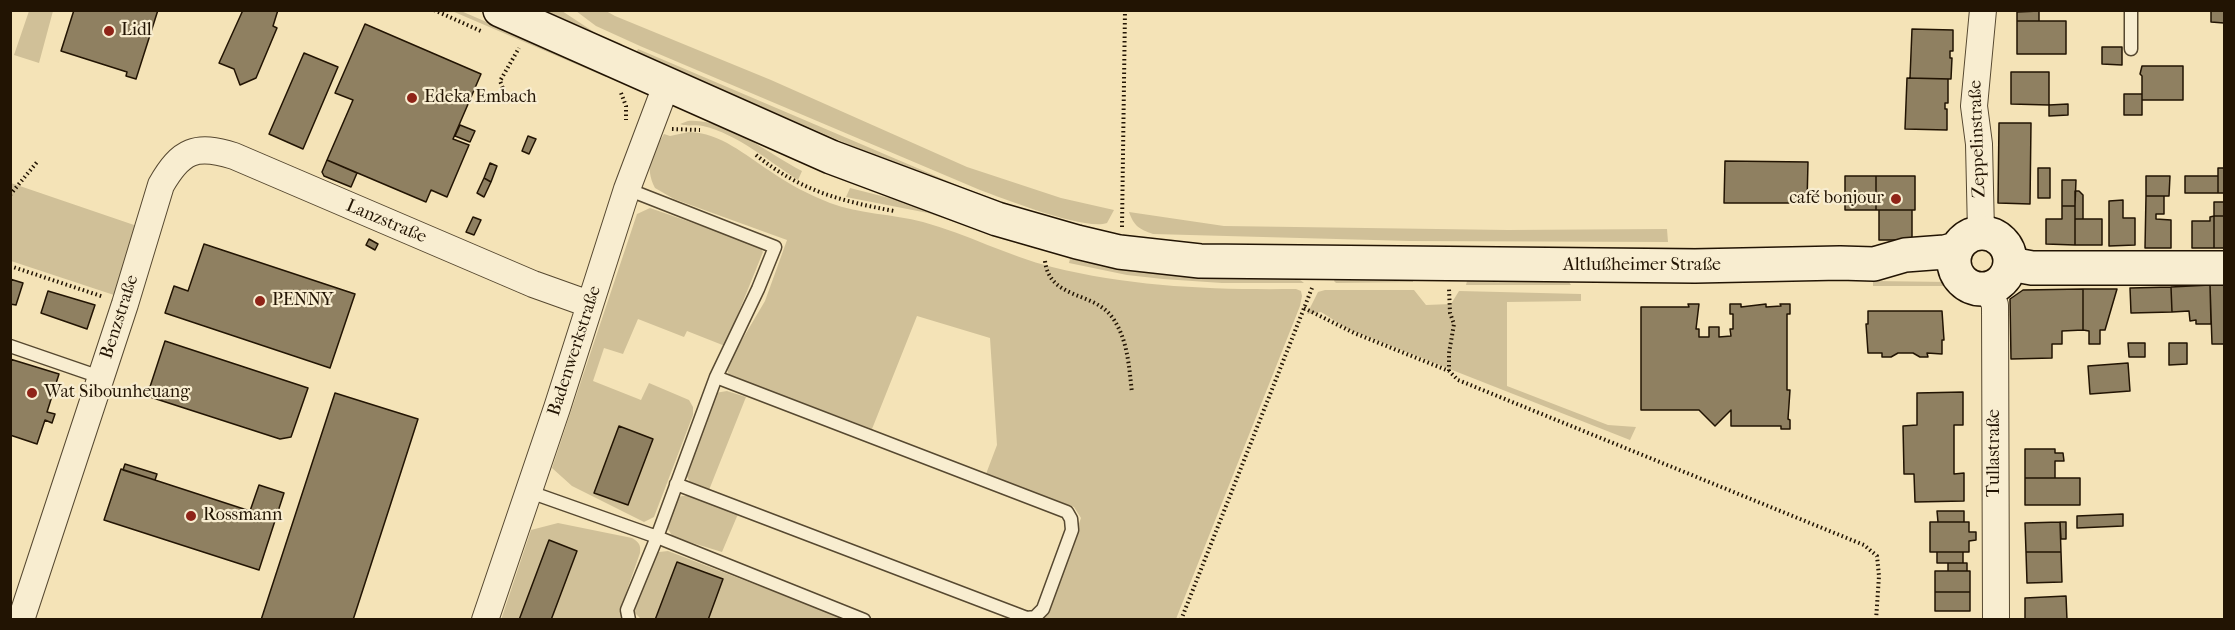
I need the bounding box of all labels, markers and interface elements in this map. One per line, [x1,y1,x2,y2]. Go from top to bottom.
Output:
place label: Lidl [121,20,152,42]
marker: Lidl [102,24,116,38]
street label: Zeppelinstraße [1965,80,1991,198]
place label: Edeka Embach [424,87,537,109]
marker: Edeka Embach [405,91,419,105]
place label: café bonjour [1789,188,1884,210]
marker: café bonjour [1889,192,1903,206]
street label: Lanzstraße [342,195,430,249]
street label: Altlußheimer Straße [1563,255,1721,277]
street label: Benzstraße [96,272,144,362]
street label: Badenwerkstraße [544,283,606,419]
place label: PENNY [272,290,334,312]
marker: PENNY [253,294,267,308]
place label: Wat Sibounheuang [44,382,190,404]
marker: Wat Sibounheuang [25,386,39,400]
street label: Tullastraße [1984,409,2006,497]
place label: Rossmann [203,505,282,527]
marker: Rossmann [184,509,198,523]

